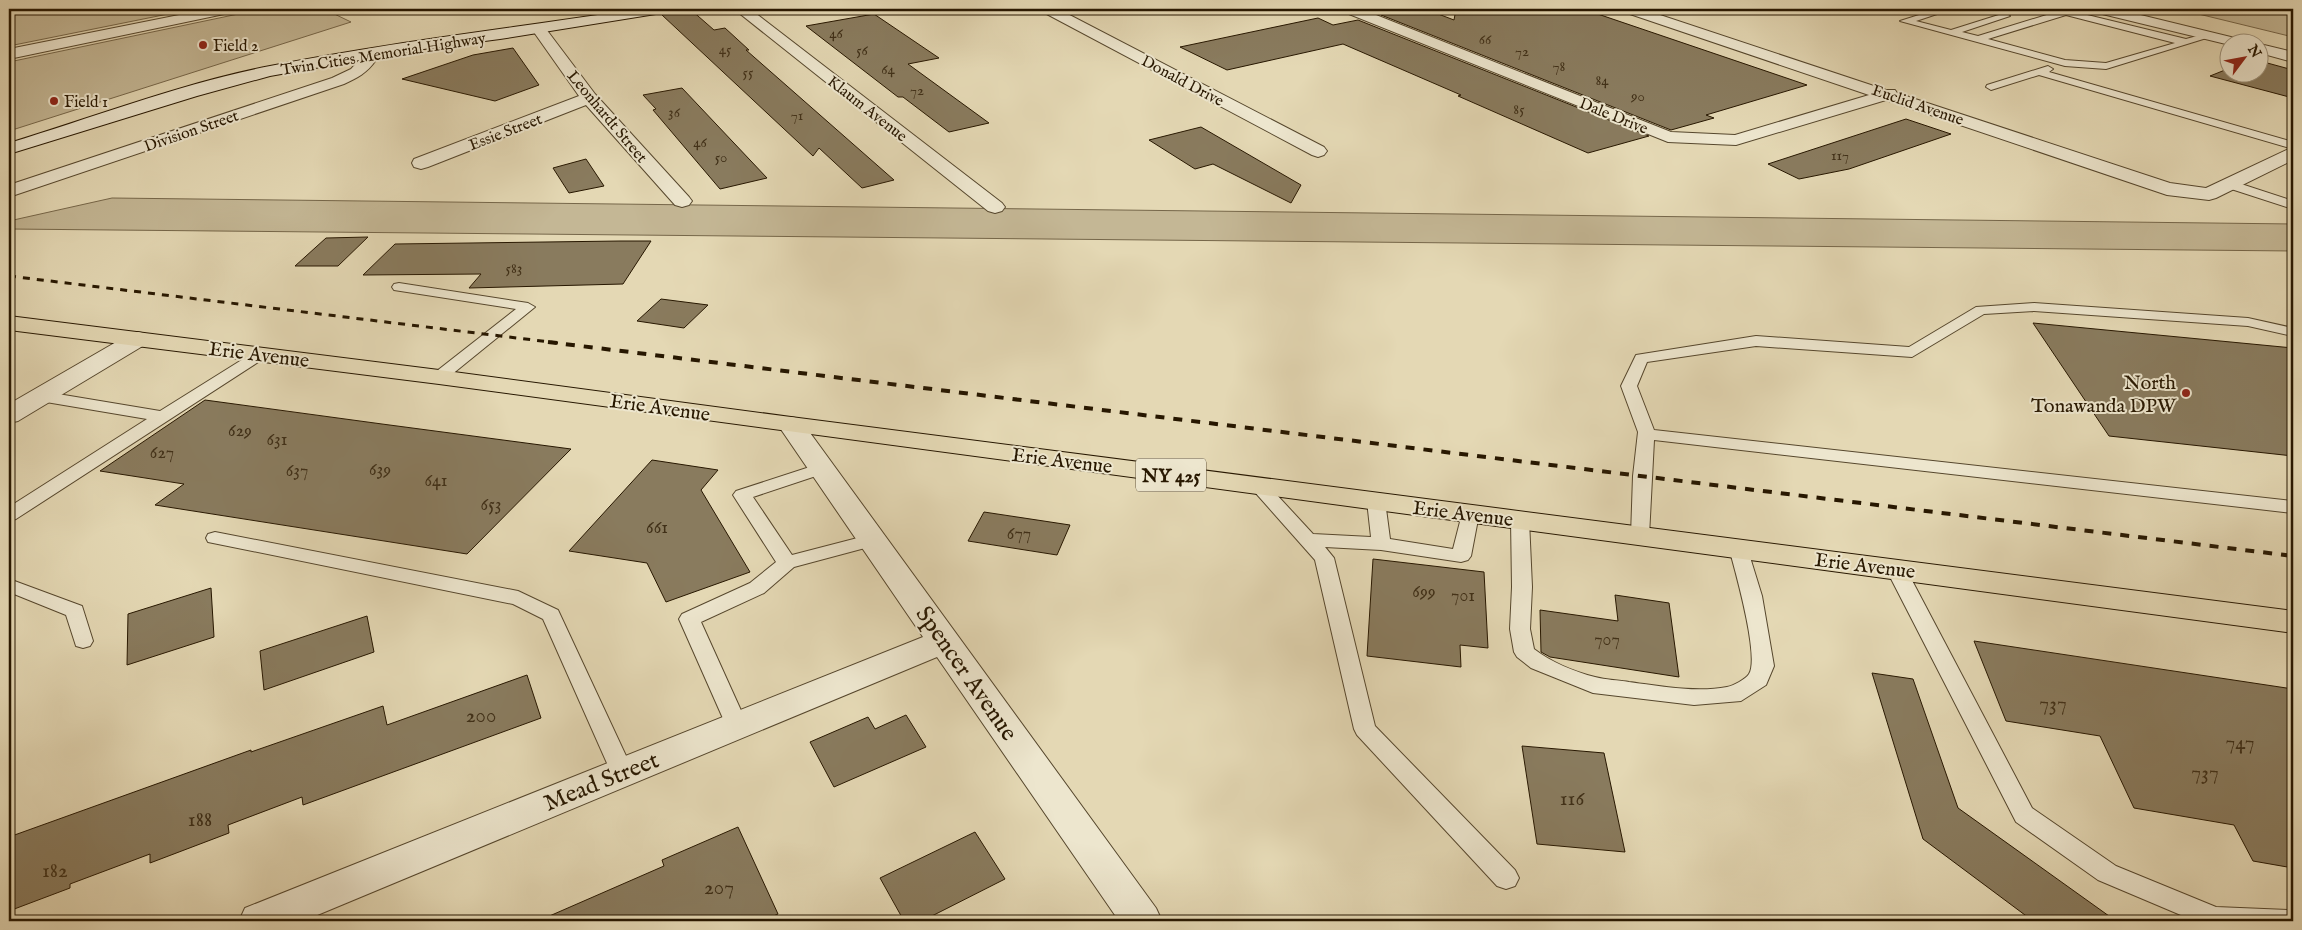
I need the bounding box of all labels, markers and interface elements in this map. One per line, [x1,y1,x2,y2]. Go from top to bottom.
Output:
house number: 46 [829,24,844,43]
street label: Twin Cities Memorial Highway [279,29,487,81]
house number: 66 [1479,30,1492,49]
north arrow [2220,32,2270,82]
place label: Field 2 [213,37,259,57]
marker: Field 2 [197,39,209,51]
house number: 45 [719,40,732,59]
house number: 56 [856,41,869,60]
text: N [2243,41,2265,62]
house number: 72 [1515,42,1529,61]
street label: Donald Drive [1137,52,1227,112]
house number: 78 [1553,57,1566,76]
house number: 64 [881,60,895,79]
house number: 55 [743,63,754,82]
street label: Leonhardt Street [562,67,651,168]
house number: 84 [1595,71,1609,90]
street label: Klaum Avenue [823,72,911,147]
house number: 72 [910,81,924,100]
street label: Euclid Avenue [1869,81,1966,131]
house number: 90 [1630,87,1645,106]
place label: Field 1 [64,93,108,113]
street label: Dale Drive [1576,94,1650,140]
marker: Field 1 [48,95,60,107]
house number: 85 [1513,100,1525,119]
house number: 36 [668,103,681,122]
street label: Division Street [142,106,242,157]
house number: 71 [791,106,803,125]
street label: Essie Street [466,110,546,156]
house number: 46 [693,133,708,152]
house number: 117 [1831,146,1849,165]
house number: 50 [715,148,727,167]
house number: 583 [506,259,522,278]
street label: Erie Avenue [207,337,311,374]
place label: North Tonawanda DPW [2031,371,2177,419]
marker: North Tonawanda DPW [2180,387,2192,399]
street label: Erie Avenue [608,389,712,428]
house number: 629 [228,420,252,443]
house number: 631 [266,429,288,452]
house number: 627 [150,442,174,465]
street label: Erie Avenue [1010,443,1114,480]
road number: NY 425 [1136,458,1206,492]
house number: 639 [369,459,391,482]
house number: 637 [286,460,308,483]
house number: 641 [424,470,448,493]
house number: 653 [481,494,501,517]
street label: Erie Avenue [1411,496,1515,533]
house number: 661 [646,517,668,540]
house number: 677 [1007,523,1031,546]
street label: Erie Avenue [1813,548,1917,585]
house number: 699 [1412,581,1436,604]
house number: 701 [1451,585,1475,608]
street label: Spencer Avenue [908,600,1024,747]
house number: 707 [1594,629,1620,652]
house number: 737 [2039,691,2067,718]
house number: 200 [466,703,496,730]
house number: 747 [2225,730,2255,757]
street label: Mead Street [539,745,664,820]
house number: 737 [2191,760,2219,787]
house number: 116 [1560,786,1585,813]
house number: 188 [188,807,212,834]
house number: 182 [42,858,68,885]
house number: 207 [704,875,734,902]

